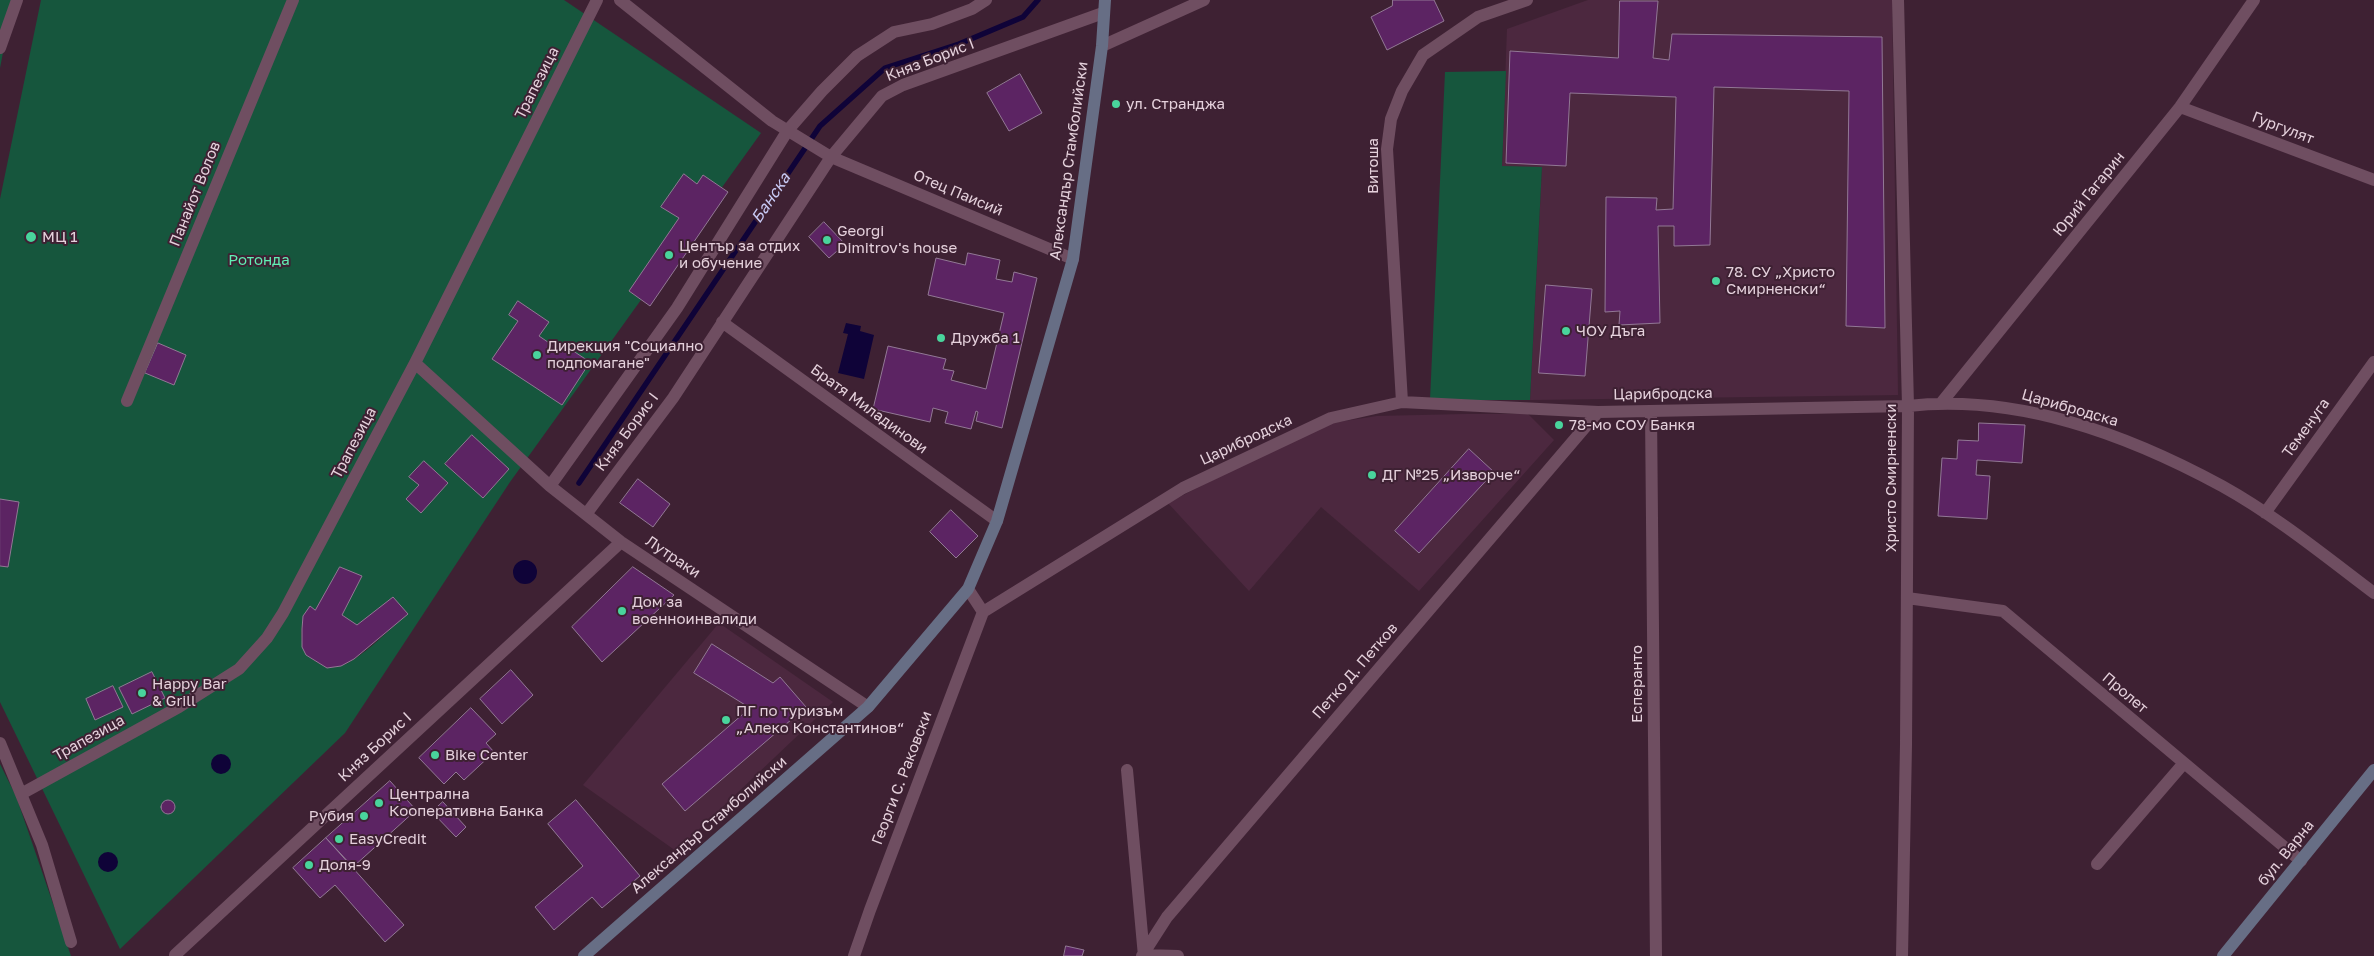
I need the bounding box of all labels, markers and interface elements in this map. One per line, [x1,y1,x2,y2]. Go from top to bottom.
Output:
street label: Княз Борис I [883,35,977,85]
street label: Трапезица [511,44,563,122]
street label: Александър Стамболийски [1046,61,1092,261]
place label: ул. Странджа [1126,95,1225,113]
marker: ул. Странджа [1110,98,1122,110]
street label: Гургулят [2250,108,2316,148]
street label: Витоша [1364,138,1382,194]
street label: Панайот Волов [166,139,224,249]
street label: Юрий Гагарин [2049,148,2129,240]
street label: Отец Паисий [911,166,1005,220]
water label: Банска [747,169,795,227]
place label: Georgi Dimitrov's house [837,222,957,257]
place label: МЦ 1 [42,228,77,246]
marker: МЦ 1 [24,230,38,244]
marker: Georgi Dimitrov's house [821,234,833,246]
place label: Център за отдих и обучение [679,237,800,272]
marker: Център за отдих и обучение [663,249,675,261]
park label: Ротонда [228,251,290,269]
place label: 78. СУ „Христо Смирненски“ [1726,263,1835,298]
marker: 78. СУ „Христо Смирненски“ [1710,275,1722,287]
place label: ЧОУ Дъга [1576,322,1645,340]
marker: ЧОУ Дъга [1560,325,1572,337]
place label: Дружба 1 [951,329,1020,347]
marker: Дружба 1 [935,332,947,344]
place label: Дирекция "Социално подпомагане" [547,337,703,372]
marker: Дирекция "Социално подпомагане" [531,349,543,361]
street label: Братя Миладинови [807,360,931,458]
street label: Царибродска [1613,384,1713,404]
street label: Царибродска [2020,386,2120,430]
street label: Княз Борис I [592,389,662,475]
street label: Теменуга [2279,395,2333,461]
street label: Трапезица [328,404,380,482]
street label: Христо Смирненски [1882,404,1900,552]
street label: Царибродска [1197,411,1295,469]
place label: 78-мо СОУ Банкя [1569,416,1695,434]
marker: 78-мо СОУ Банкя [1553,419,1565,431]
place label: ДГ №25 „Изворче“ [1382,466,1520,484]
marker: ДГ №25 „Изворче“ [1366,469,1378,481]
street label: Лутраки [642,532,704,582]
place label: Дом за военноинвалиди [632,593,757,628]
marker: Дом за военноинвалиди [616,605,628,617]
street label: Петко Д. Петков [1309,619,1401,723]
street label: Есперанто [1628,645,1646,723]
street label: Пролет [2099,669,2151,717]
place label: Happy Bar & Grill [152,675,227,710]
marker: Happy Bar & Grill [136,687,148,699]
place label: ПГ по туризъм „Алеко Константинов“ [736,702,904,737]
street label: Княз Борис I [335,708,415,786]
street label: Георги С. Раковски [868,709,936,847]
street label: Трапезица [50,711,128,765]
marker: ПГ по туризъм „Алеко Константинов“ [720,714,732,726]
place label: Bike Center [445,746,528,764]
marker: Bike Center [429,749,441,761]
street label: Александър Стамболийски [628,753,790,897]
place label: Централна Кооперативна Банка [389,785,543,820]
marker: Централна Кооперативна Банка [373,797,385,809]
place label: Рубия [309,807,354,825]
marker: Рубия [358,810,370,822]
street label: бул. Варна [2254,817,2318,889]
place label: EasyCredit [349,830,427,848]
marker: EasyCredit [333,833,345,845]
place label: Доля-9 [319,856,371,874]
marker: Доля-9 [303,859,315,871]

